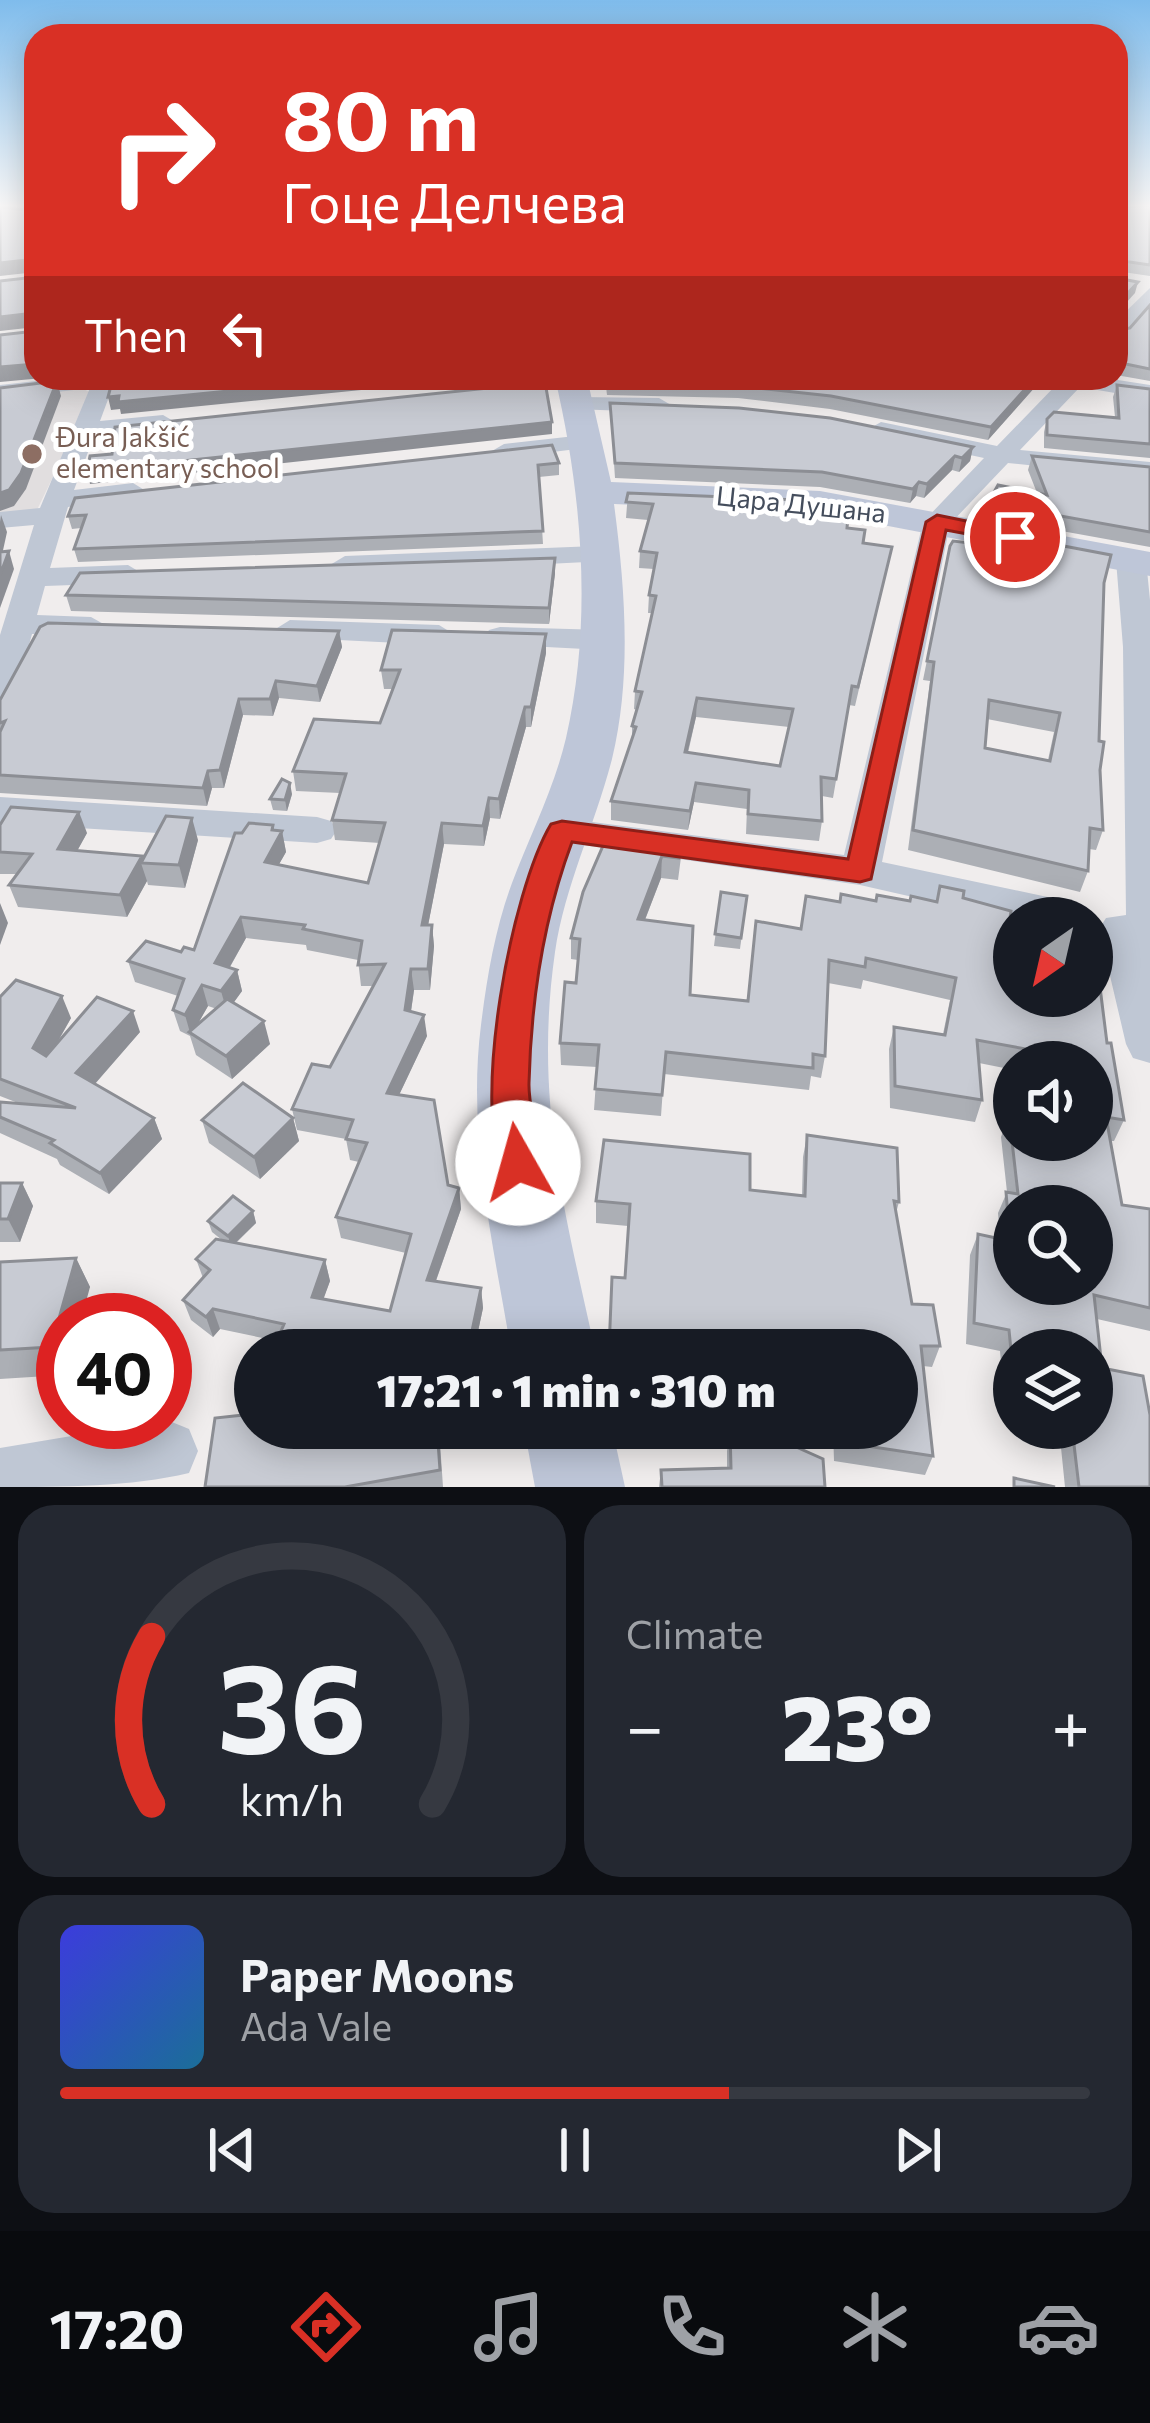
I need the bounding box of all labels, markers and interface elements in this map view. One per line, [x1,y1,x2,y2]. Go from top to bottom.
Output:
text: 80 m [282,66,479,168]
icon: right [84,72,240,228]
text: Гоце Делчева [282,168,627,234]
icon: left [212,300,278,366]
text: Then [84,306,188,361]
place label: Đura Jakšić elementary school [55,420,280,484]
marker: Đura Jakšić elementary school [19,441,45,467]
street label: Цара Душана [715,478,888,529]
pin [964,486,1066,588]
icon: arrive [982,504,1048,570]
north arrow [993,897,1113,1017]
map controls [993,897,1113,1449]
button: sound [993,1041,1113,1161]
position arrow [455,1100,581,1226]
button: search [993,1185,1113,1305]
speed limit sign: 40 [36,1293,192,1449]
button: layers [993,1329,1113,1449]
text: 17:21 · 1 min · 310 m [377,1361,776,1416]
text: Climate [626,1609,763,1657]
text: 36 [217,1626,367,1779]
text: 23° [782,1669,933,1780]
text: − [626,1684,664,1765]
text: + [1051,1684,1090,1765]
text: km/h [240,1772,344,1825]
text: Paper Moons [240,1946,514,2001]
text: Ada Vale [240,2001,392,2049]
icon: previous [199,2117,265,2183]
icon: pause [542,2117,608,2183]
icon: next [885,2117,951,2183]
icon: directions [284,2285,368,2369]
icon: music [467,2285,551,2369]
icon: phone [650,2285,734,2369]
icon: climate [833,2285,917,2369]
icon: car [1016,2285,1100,2369]
text: 17:20 [50,2294,184,2360]

